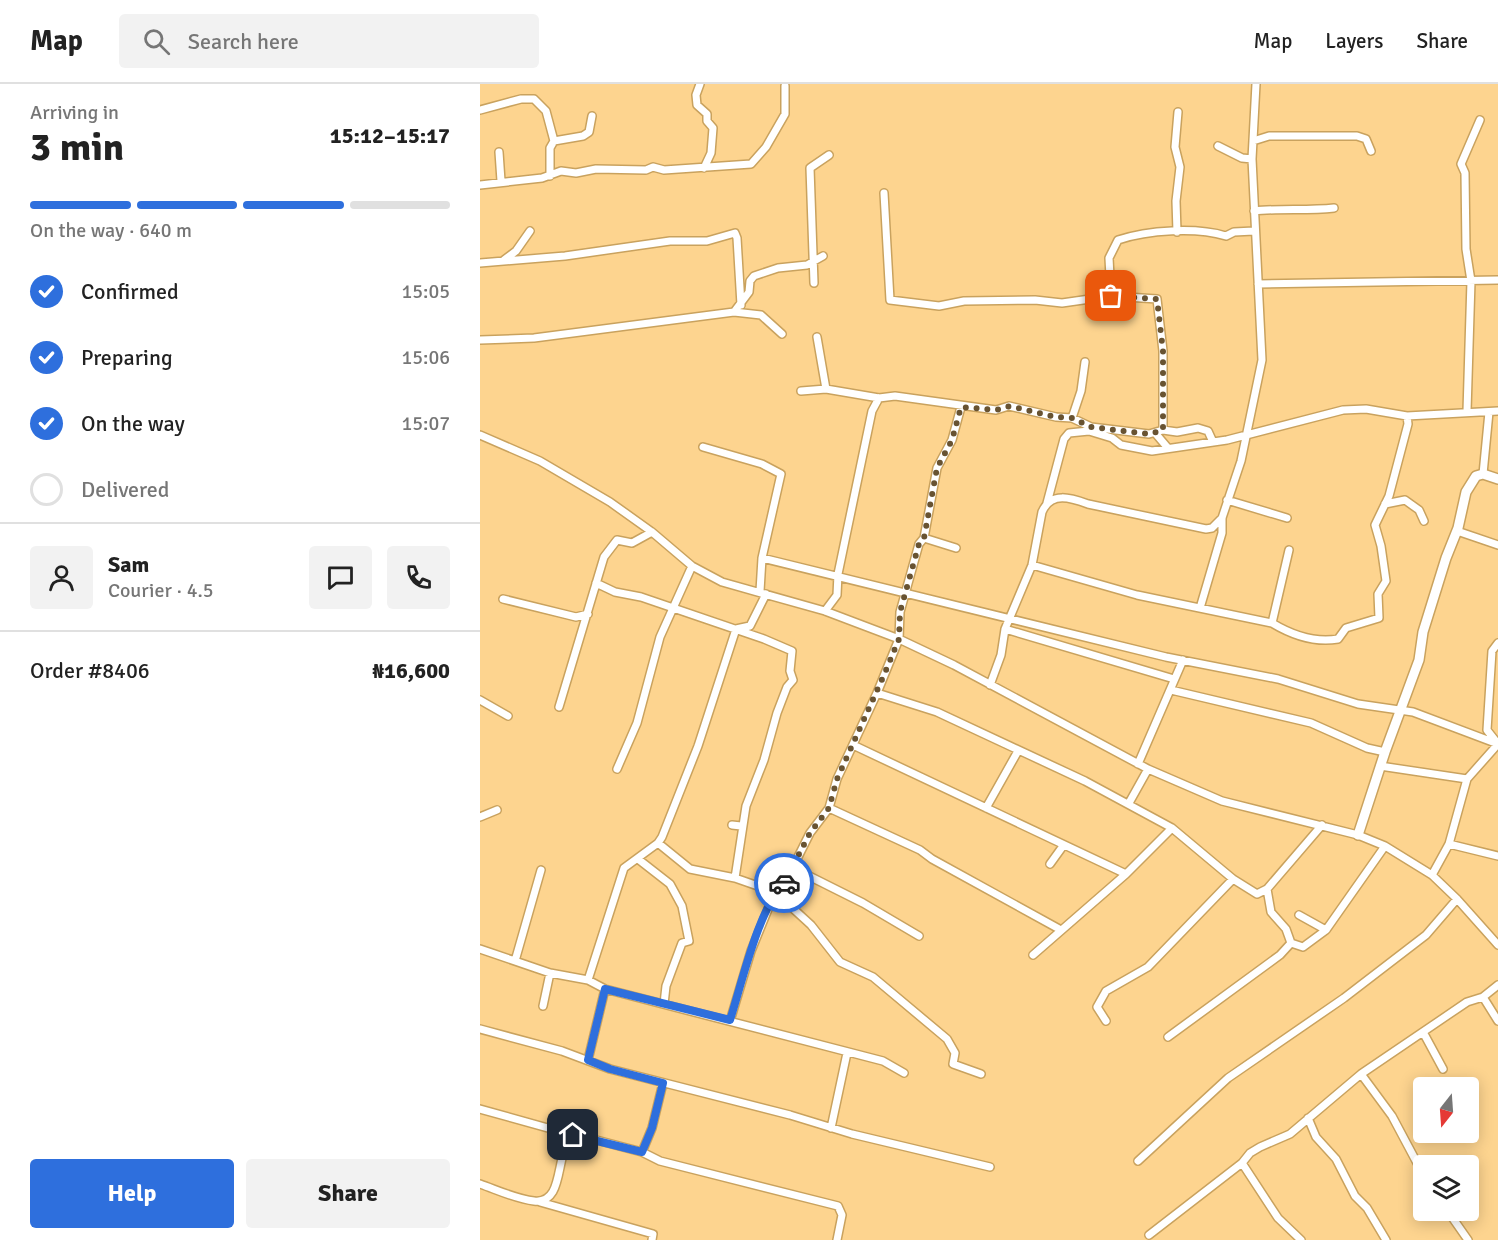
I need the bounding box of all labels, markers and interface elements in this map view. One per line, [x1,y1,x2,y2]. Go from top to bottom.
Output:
search box [119,14,539,68]
text: Map [30,24,83,58]
icon: search [140,25,173,58]
text: Search here [188,28,299,55]
text: Map [1254,28,1292,54]
text: Layers [1325,28,1383,54]
text: Share [1416,28,1468,54]
text: Arriving in [30,100,119,125]
text: 15:12–15:17 [330,122,450,149]
text: 3 min [30,123,124,171]
text: On the way · 640 m [30,218,192,243]
pin [1085,270,1136,321]
icon: check [30,275,63,308]
text: Confirmed [81,278,179,305]
text: 15:05 [401,279,450,304]
icon: bag [1094,279,1127,312]
icon: check [30,341,63,374]
text: Preparing [81,344,173,371]
text: 15:06 [401,345,450,370]
icon: check [30,407,63,440]
text: On the way [81,410,185,437]
text: 15:07 [401,411,450,436]
text: Delivered [81,476,169,503]
button: person [30,546,93,609]
button: chat [309,546,372,609]
button: phone [387,546,450,609]
text: Sam [108,551,149,578]
text: Courier · 4.5 [108,578,214,603]
text: Order #8406 [30,657,150,684]
text: ₦16,600 [372,657,450,684]
courier [754,853,814,913]
icon: car [768,867,801,900]
north arrow [1413,1077,1479,1143]
map controls [1413,1077,1479,1221]
pin [547,1109,598,1160]
icon: home [556,1118,589,1151]
button: layers [1413,1155,1479,1221]
button: Help [30,1159,234,1228]
button: Share [246,1159,450,1228]

